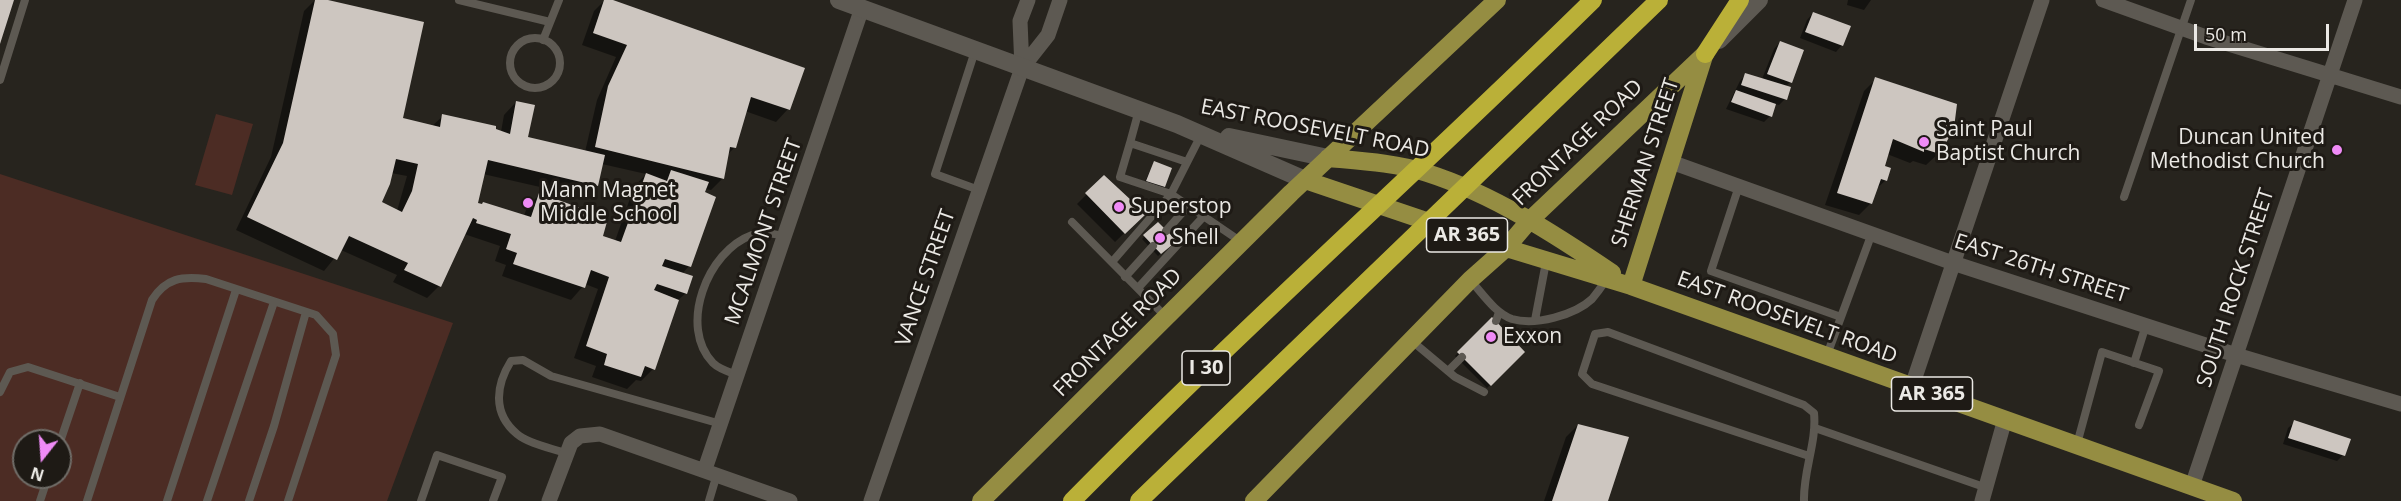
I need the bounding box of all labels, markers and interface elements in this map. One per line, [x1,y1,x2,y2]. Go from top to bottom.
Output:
scale bar [2197,12,2332,50]
text: 50 m [2205,22,2247,46]
street label: FRONTAGE ROAD [1508,75,1648,211]
street label: SHERMAN STREET [1607,75,1685,251]
street label: EAST ROOSEVELT ROAD [1199,94,1431,164]
place label: Saint Paul Baptist Church [1936,117,2080,167]
place label: Duncan United Methodist Church [2150,125,2325,175]
marker: Saint Paul Baptist Church [1917,135,1931,149]
street label: MCALMONT STREET [720,136,808,328]
marker: Duncan United Methodist Church [2330,143,2344,157]
place label: Mann Magnet Middle School [540,178,677,228]
street label: SOUTH ROCK STREET [2192,185,2280,391]
place label: Superstop [1131,194,1232,220]
marker: Mann Magnet Middle School [521,196,535,210]
marker: Superstop [1112,200,1126,214]
street label: VANCE STREET [891,206,961,350]
road number: AR 365 [1426,218,1508,252]
place label: Shell [1172,225,1219,251]
street label: EAST 26TH STREET [1951,229,2131,309]
marker: Shell [1153,231,1167,245]
street label: FRONTAGE ROAD [1049,264,1187,402]
street label: EAST ROOSEVELT ROAD [1674,266,1900,370]
place label: Exxon [1503,324,1562,350]
marker: Exxon [1484,330,1498,344]
road number: I 30 [1182,351,1230,385]
road number: AR 365 [1892,377,1972,411]
north arrow [12,429,72,489]
text: N [28,462,47,487]

